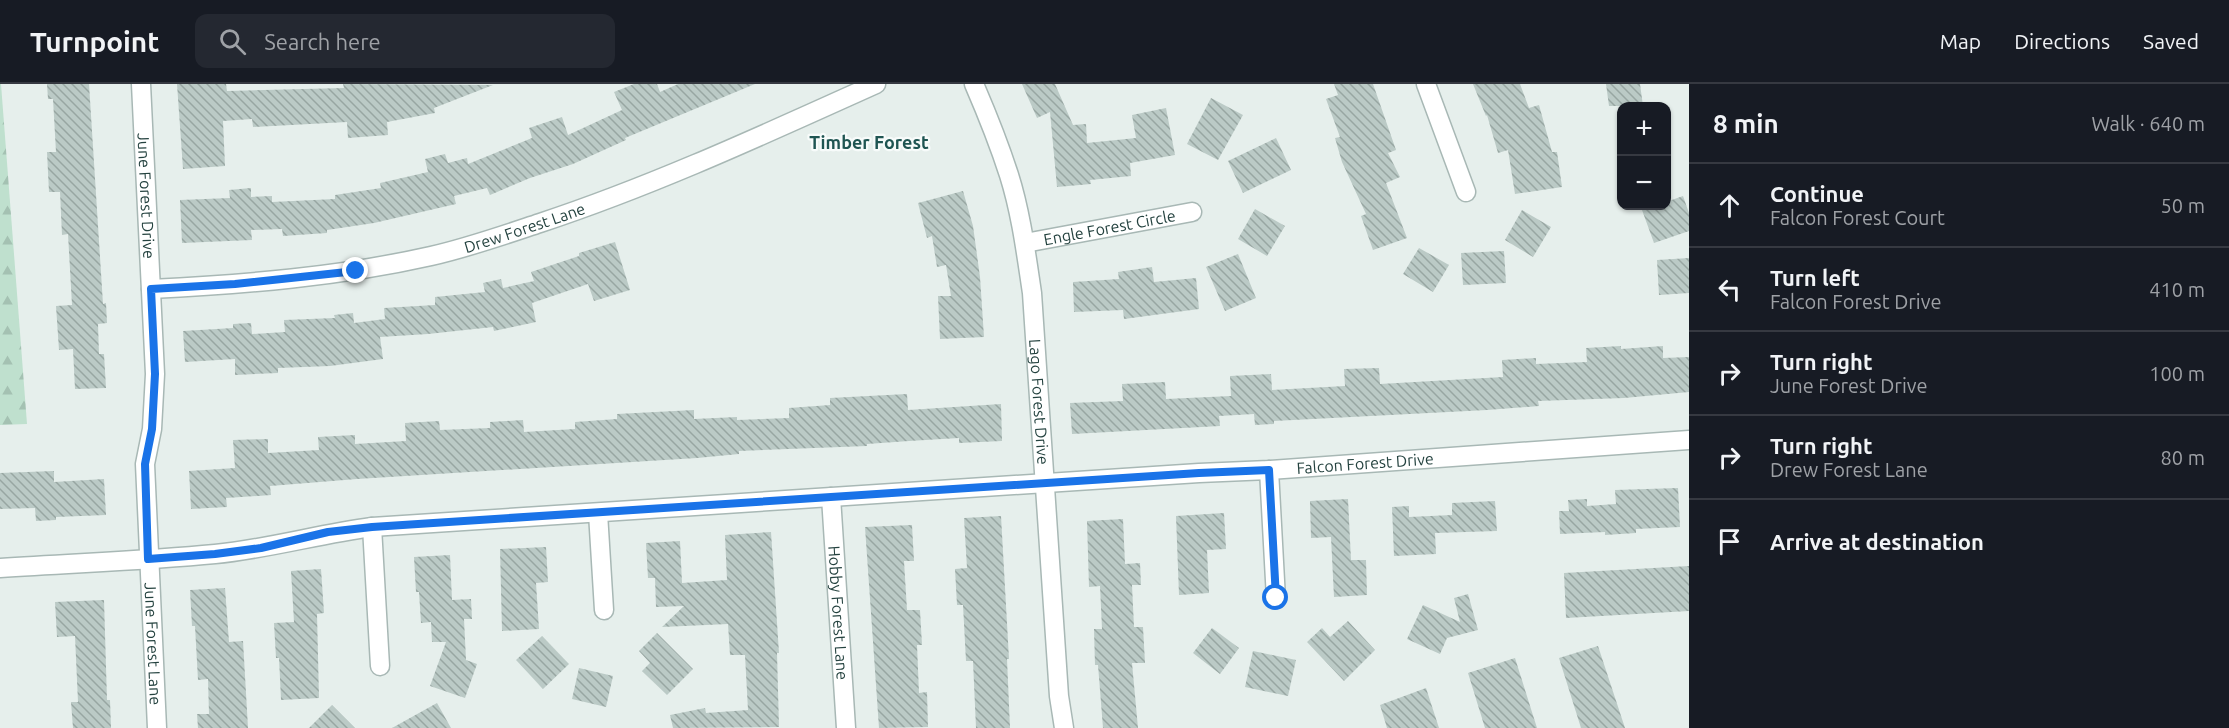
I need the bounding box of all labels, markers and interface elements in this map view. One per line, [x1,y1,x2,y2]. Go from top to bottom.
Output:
search box [195,14,615,68]
icon: search [216,25,249,58]
text: Turnpoint [30,26,159,57]
text: Search here [264,29,381,54]
text: Map [1940,29,1981,53]
text: Directions [2014,29,2110,53]
text: Saved [2143,29,2199,53]
map controls [1617,102,1671,210]
button: + [1617,102,1671,156]
text: 8 min [1713,109,1779,138]
text: Walk · 640 m [2092,112,2205,135]
street label: June Forest Drive [134,132,158,259]
district label: Timber Forest [809,132,929,152]
button: − [1617,156,1671,210]
text: Continue [1770,181,1864,206]
icon: ahead [1713,189,1746,222]
text: 50 m [2161,194,2205,217]
street label: Drew Forest Lane [462,199,587,256]
street label: Engle Forest Circle [1042,206,1177,248]
text: Falcon Forest Court [1770,206,1945,229]
route end [342,257,368,283]
text: Turn left [1770,265,1860,290]
icon: left [1713,273,1746,306]
text: 410 m [2149,278,2205,301]
text: Falcon Forest Drive [1770,290,1941,313]
street label: Lago Forest Drive [1026,338,1052,465]
text: Turn right [1770,349,1872,374]
icon: right [1713,357,1746,390]
text: 100 m [2149,362,2205,385]
text: June Forest Drive [1770,374,1928,397]
text: Turn right [1770,433,1872,458]
icon: right [1713,441,1746,474]
text: 80 m [2161,446,2205,469]
street label: Falcon Forest Drive [1296,449,1434,477]
text: Drew Forest Lane [1770,458,1928,481]
icon: arrive [1713,525,1746,558]
text: Arrive at destination [1770,529,1984,554]
street label: Hobby Forest Lane [825,545,852,681]
street label: June Forest Lane [141,582,165,705]
route start [1262,584,1288,610]

